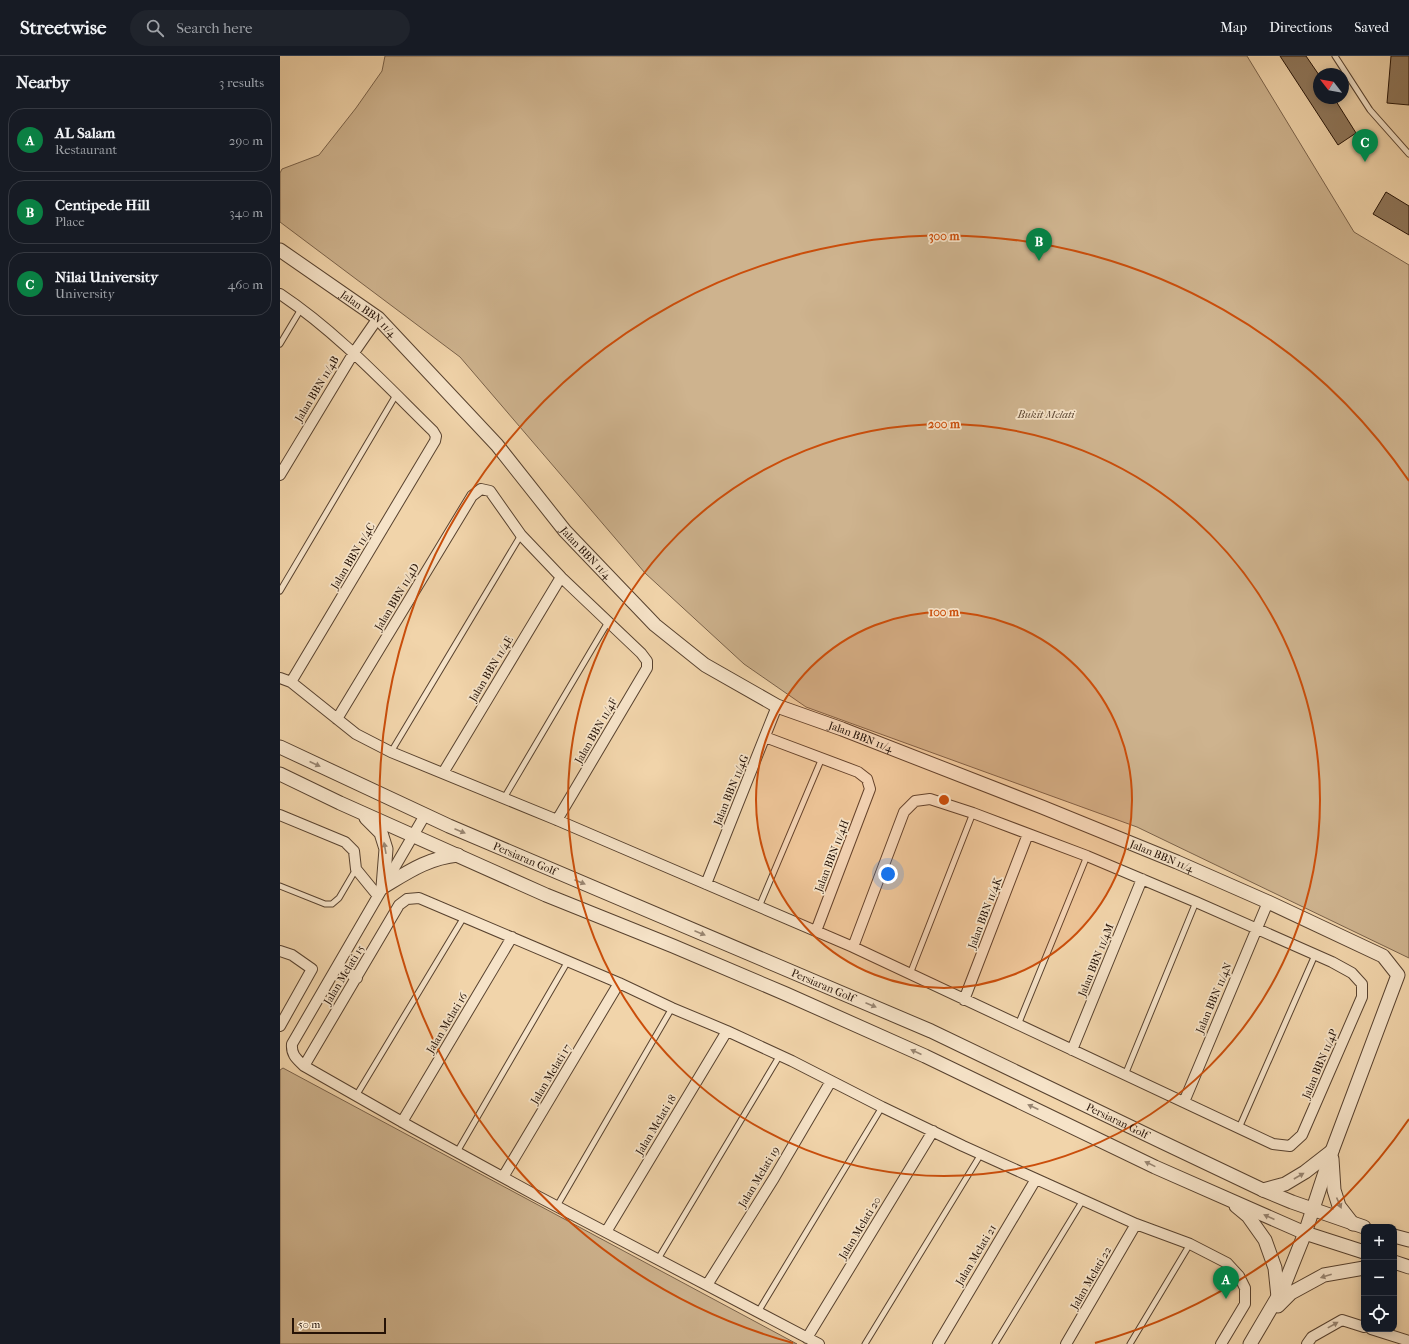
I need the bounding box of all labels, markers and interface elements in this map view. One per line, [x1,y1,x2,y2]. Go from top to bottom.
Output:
search box [130,10,410,46]
text: Streetwise [20,17,106,39]
icon: search [144,17,166,39]
text: Search here [176,19,252,37]
text: Map [1220,19,1247,36]
text: Directions [1269,19,1332,36]
text: Saved [1354,19,1389,36]
north arrow [1313,68,1349,104]
text: Nearby [16,72,70,92]
text: 3 results [219,75,264,90]
text: AL Salam [55,124,115,142]
pin: C [1352,129,1378,162]
text: A [26,133,34,148]
text: 290 m [229,133,263,148]
text: Restaurant [55,142,117,157]
text: Centipede Hill [55,196,150,214]
text: B [26,205,34,220]
text: 340 m [229,205,263,220]
text: Place [55,214,85,229]
pin: B [1026,228,1052,261]
text: 300 m [929,229,960,244]
text: Nilai University [55,268,158,286]
text: C [26,277,34,292]
text: 460 m [228,277,263,292]
text: University [55,286,115,301]
street label: Jalan BBN 11/4 [337,287,399,340]
street label: Jalan BBN 11/4B [292,354,342,425]
park label: Bukit Melati [1017,408,1075,421]
text: 200 m [928,417,961,431]
street label: Jalan BBN 11/4C [328,521,378,592]
street label: Jalan BBN 11/4 [557,523,614,582]
street label: Jalan BBN 11/4D [371,561,422,634]
text: 100 m [929,605,960,619]
street label: Jalan BBN 11/4E [466,634,516,705]
street label: Jalan BBN 11/4F [572,696,620,767]
street label: Jalan BBN 11/4 [826,718,895,755]
street label: Jalan BBN 11/4G [710,752,751,828]
one-way arrow [310,761,322,767]
centre of rings [937,793,951,807]
street label: Jalan BBN 11/4H [812,818,852,895]
one-way arrow [455,829,467,835]
street label: Jalan BBN 11/4 [1127,837,1196,875]
street label: Persiaran Golf [491,839,561,878]
one-way arrow [382,842,388,854]
your location [878,864,898,884]
street label: Jalan BBN 11/4K [965,875,1005,952]
one-way arrow [575,880,587,886]
street label: Jalan BBN 11/4M [1075,922,1117,999]
one-way arrow [694,930,706,936]
street label: Jalan Melati 15 [321,943,367,1008]
street label: Jalan BBN 11/4N [1193,960,1235,1036]
street label: Persiaran Golf [789,966,859,1005]
street label: Jalan Melati 16 [423,990,470,1057]
one-way arrow [866,1002,877,1008]
street label: Jalan BBN 11/4P [1299,1027,1341,1102]
street label: Jalan Melati 17 [527,1041,574,1107]
one-way arrow [910,1048,922,1055]
street label: Jalan Melati 18 [632,1092,679,1158]
street label: Persiaran Golf [1084,1100,1153,1142]
one-way arrow [1028,1104,1039,1110]
street label: Jalan Melati 19 [735,1144,782,1211]
one-way arrow [1144,1161,1156,1168]
one-way arrow [1294,1172,1304,1180]
street label: Jalan Melati 20 [836,1194,884,1262]
one-way arrow [1336,1197,1342,1209]
one-way arrow [1263,1214,1275,1220]
street label: Jalan Melati 21 [952,1222,999,1289]
map controls [1361,1224,1397,1332]
button: + [1361,1224,1397,1260]
street label: Jalan Melati 22 [1067,1244,1114,1313]
button: − [1361,1260,1397,1296]
pin: A [1213,1266,1239,1299]
one-way arrow [1320,1273,1332,1279]
button: locate [1361,1296,1397,1332]
scale bar [292,1316,386,1335]
text: 50 m [298,1318,320,1331]
one-way arrow [1327,1322,1339,1329]

